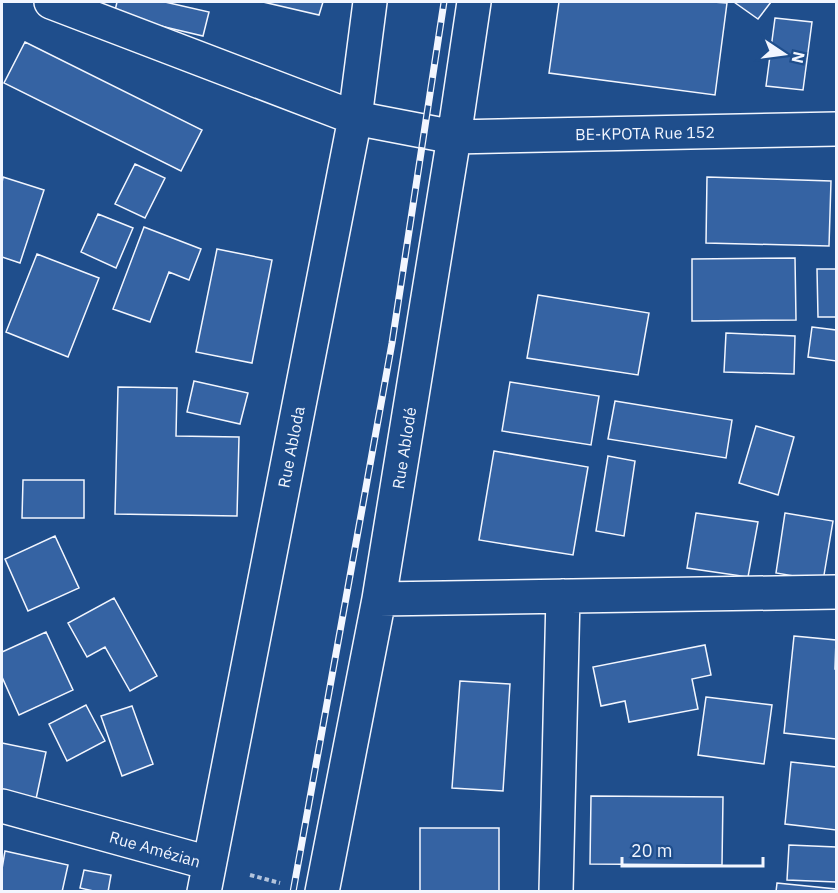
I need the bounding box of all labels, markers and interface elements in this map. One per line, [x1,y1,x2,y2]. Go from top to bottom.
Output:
north arrow [754,24,814,84]
text: N [788,49,810,65]
street label: BE-KPOTA Rue 152 [575,122,715,144]
street label: Rue Abloda [273,404,309,489]
street label: Rue Ablodé [388,405,420,490]
street label: Rue Amézian [107,826,203,872]
scale bar [622,830,763,868]
text: 20 m [631,839,673,862]

